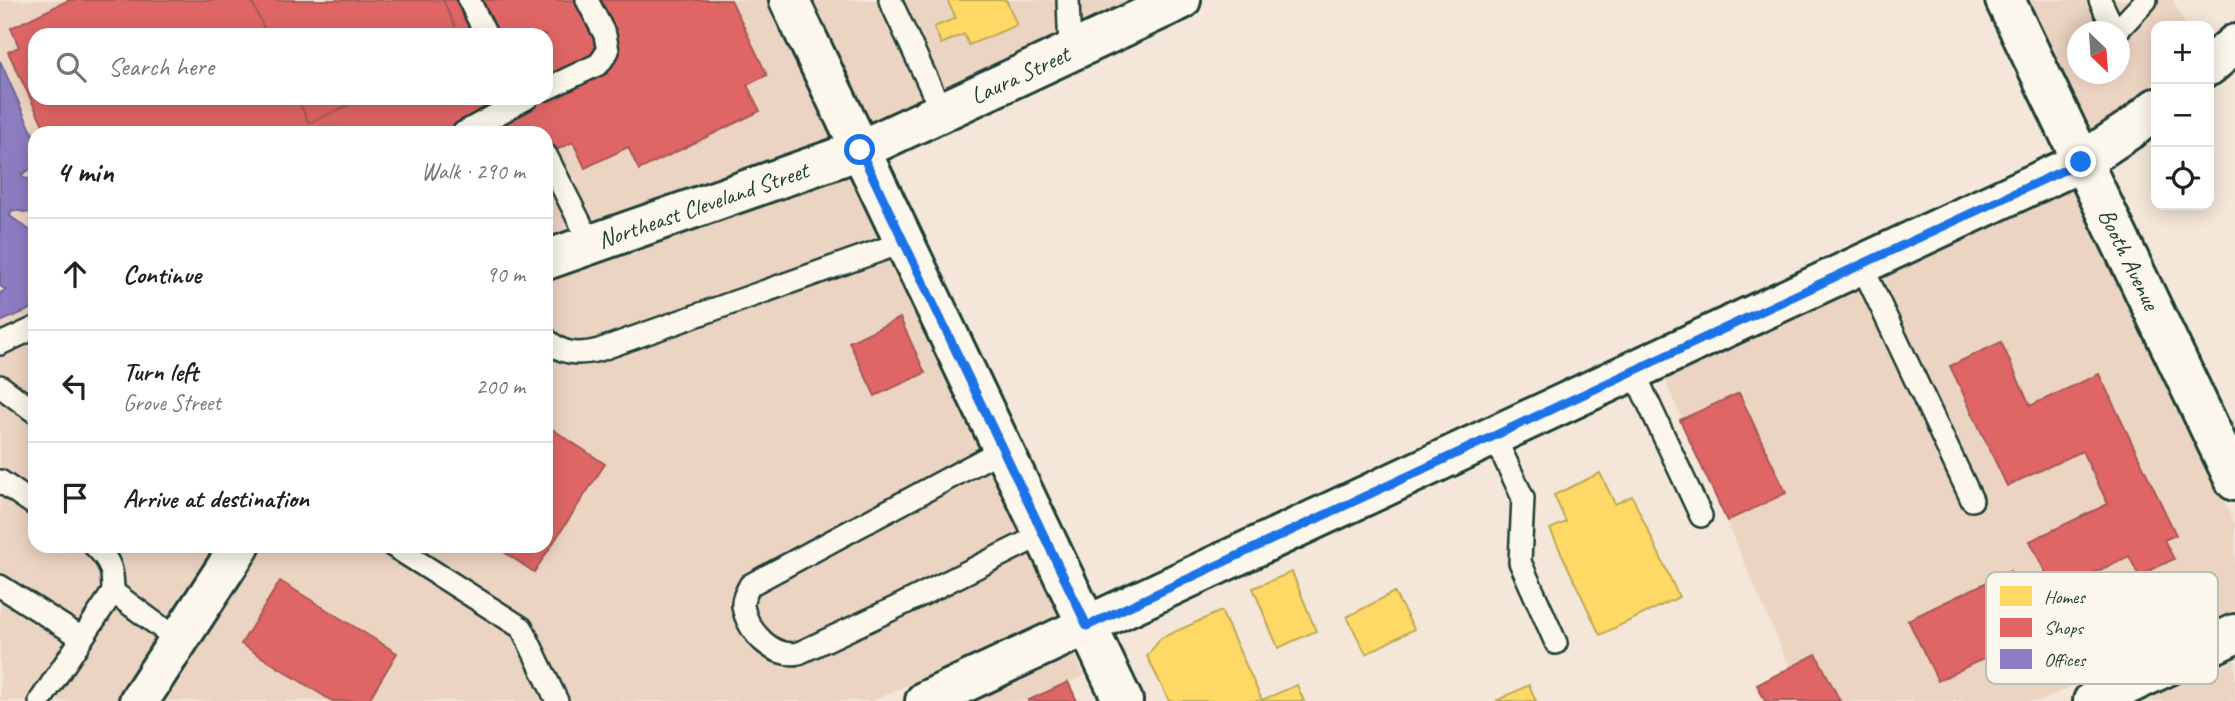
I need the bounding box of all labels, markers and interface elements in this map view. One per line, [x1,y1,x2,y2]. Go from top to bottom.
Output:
north arrow [2067,21,2130,84]
map controls [2151,21,2214,210]
button: + [2151,21,2214,84]
search box [28,28,553,105]
street label: Laura Street [966,38,1076,111]
icon: search [52,48,90,86]
text: Search here [108,50,214,83]
button: − [2151,84,2214,147]
route start [844,134,875,165]
route end [2065,146,2096,177]
button: locate [2151,147,2214,210]
text: 4 min [56,153,113,191]
street label: Northeast Cleveland Street [594,154,814,255]
text: Walk · 290 m [421,157,525,186]
street label: Booth Avenue [2092,203,2167,317]
icon: ahead [56,255,94,293]
text: Continue [123,258,201,291]
text: 90 m [486,260,525,289]
text: Turn left [123,355,198,388]
icon: left [56,367,94,405]
text: 200 m [476,372,525,401]
text: Grove Street [123,388,221,417]
icon: arrive [56,479,94,517]
text: Arrive at destination [123,482,309,515]
legend [1986,572,2218,684]
text: Homes [2044,585,2086,609]
text: Shops [2044,616,2084,640]
text: Offices [2044,648,2087,672]

